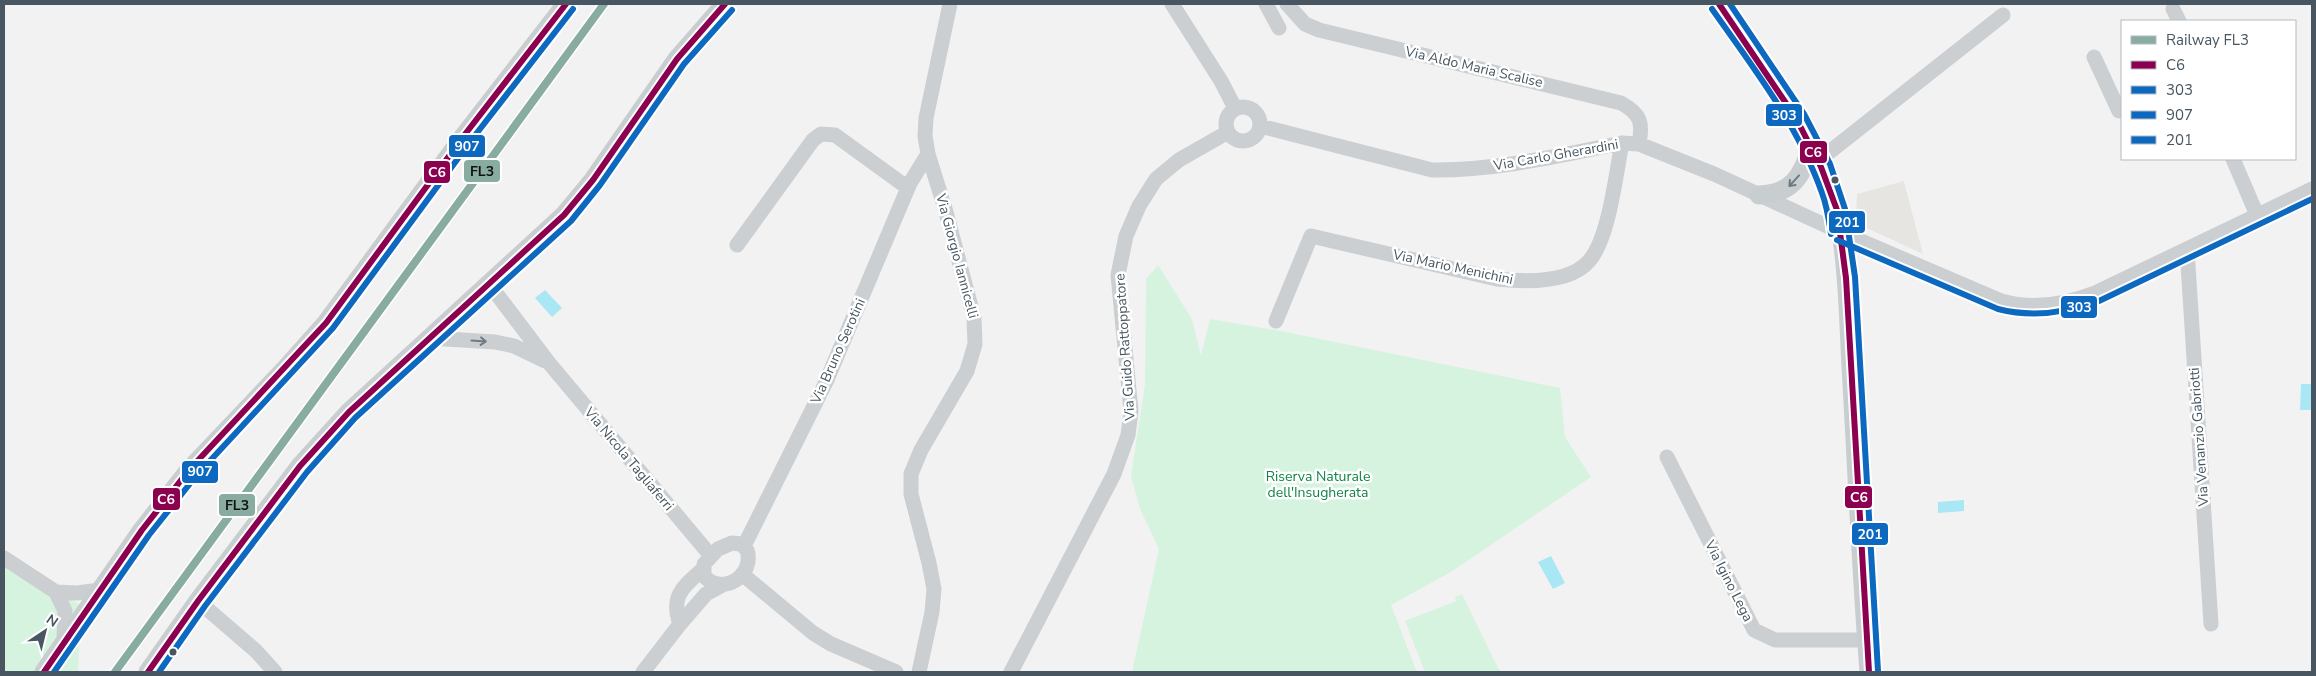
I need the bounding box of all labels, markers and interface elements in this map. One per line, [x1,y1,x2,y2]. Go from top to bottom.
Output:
legend [2121,20,2296,160]
text: Railway FL3 [2166,30,2249,50]
street label: Via Aldo Maria Scalise [1402,42,1545,92]
text: C6 [2166,55,2185,75]
text: 303 [2166,80,2193,100]
line badge: 303 [1765,103,1803,127]
text: 907 [2166,105,2193,125]
text: 303 [1771,106,1797,125]
text: 201 [2166,130,2193,150]
line badge: 907 [448,134,486,158]
street label: Via Carlo Gherardini [1491,135,1620,176]
text: 907 [454,137,480,156]
line badge: C6 [1799,140,1828,164]
text: C6 [1804,143,1822,162]
line badge: FL3 [463,159,501,183]
line badge: C6 [423,160,451,184]
text: FL3 [470,162,494,181]
text: C6 [428,163,446,182]
one-way arrow [1788,175,1799,188]
unlabelled marker [1830,175,1840,185]
street label: Via Giorgio Iannicelli [931,191,983,320]
line badge: 201 [1828,210,1866,234]
text: 201 [1834,213,1860,232]
street label: Via Mario Menichini [1390,245,1515,289]
street label: Via Guido Rattoppatore [1110,273,1140,422]
street label: Via Bruno Serotini [806,295,870,408]
line badge: 303 [2060,295,2098,319]
text: 303 [2066,298,2092,317]
one-way arrow [470,337,486,346]
street label: Via Venanzio Gabriotti [2185,367,2213,508]
street label: Via Nicola Tagliaferri [579,402,678,515]
line badge: 907 [181,460,219,484]
text: 907 [187,462,213,481]
park label: Riserva Naturale dell'Insugherata [1266,467,1370,502]
line badge: C6 [1844,485,1873,509]
line badge: C6 [152,487,181,511]
text: C6 [1850,488,1868,507]
text: C6 [157,490,175,509]
line badge: FL3 [218,493,256,517]
text: FL3 [225,496,249,515]
line badge: 201 [1851,522,1889,546]
text: 201 [1857,525,1883,544]
street label: Via Igino Lega [1700,536,1758,625]
north arrow [20,606,70,656]
text: N [42,610,62,632]
unlabelled marker [168,647,178,657]

